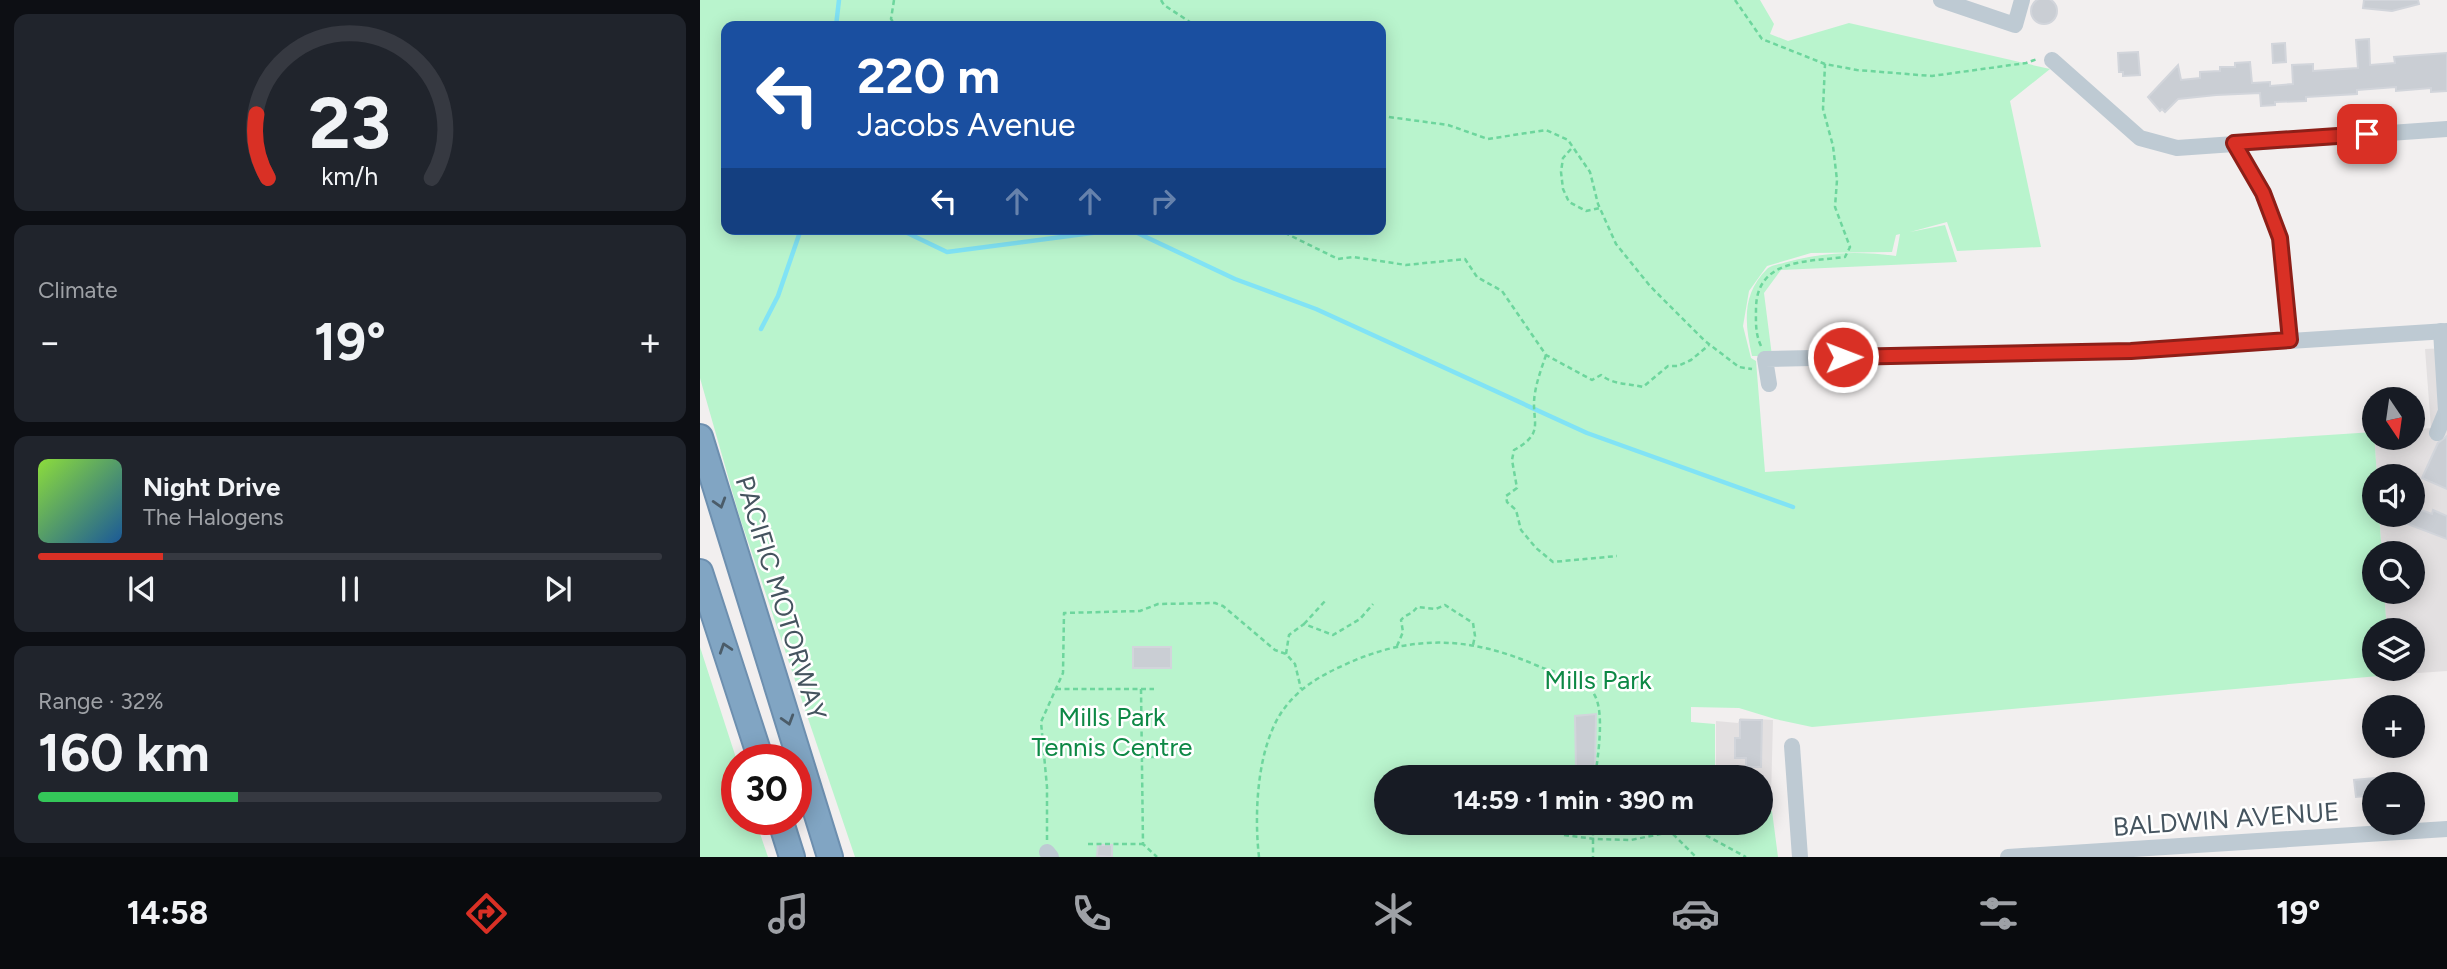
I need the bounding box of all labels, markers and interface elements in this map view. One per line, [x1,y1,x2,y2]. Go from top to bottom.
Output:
text: 220 m [857,46,1000,105]
icon: left [742,49,833,140]
text: 23 [309,80,391,167]
pin [2337,104,2397,164]
text: Jacobs Avenue [857,106,1075,144]
icon: arrive [2348,115,2386,153]
text: km/h [321,161,379,191]
icon: left [925,182,963,220]
icon: ahead [998,182,1036,220]
icon: ahead [1071,182,1109,220]
icon: right [1144,182,1182,220]
text: Climate [38,276,117,304]
text: 19° [314,311,386,373]
text: − [38,319,62,365]
text: + [638,319,662,365]
position arrow [1806,320,1880,394]
north arrow [2362,387,2426,450]
map controls [2362,387,2425,835]
button: sound [2362,464,2425,527]
text: Night Drive [143,471,280,503]
street label: PACIFIC MOTORWAY [729,472,834,724]
one-way arrow [711,496,726,508]
text: The Halogens [143,503,284,531]
button: search [2362,541,2425,604]
icon: previous [123,570,161,608]
icon: pause [331,570,369,608]
icon: next [539,570,577,608]
button: layers [2362,618,2425,681]
one-way arrow [718,642,733,654]
park label: Mills Park [1544,664,1652,696]
text: Range · 32% [38,687,164,715]
button: + [2362,695,2425,758]
park label: Mills Park Tennis Centre [1032,701,1192,763]
one-way arrow [779,713,794,725]
text: 160 km [38,722,210,784]
speed limit sign: 30 [721,744,812,835]
button: − [2362,772,2425,835]
text: 14:59 · 1 min · 390 m [1453,784,1694,816]
street label: BALDWIN AVENUE [2112,795,2340,843]
icon: directions [462,889,511,938]
icon: music [764,889,813,938]
icon: phone [1067,889,1116,938]
icon: climate [1369,889,1418,938]
icon: car [1671,889,1720,938]
icon: filters [1974,889,2023,938]
text: 14:58 [127,894,208,932]
text: 19° [2276,894,2320,932]

